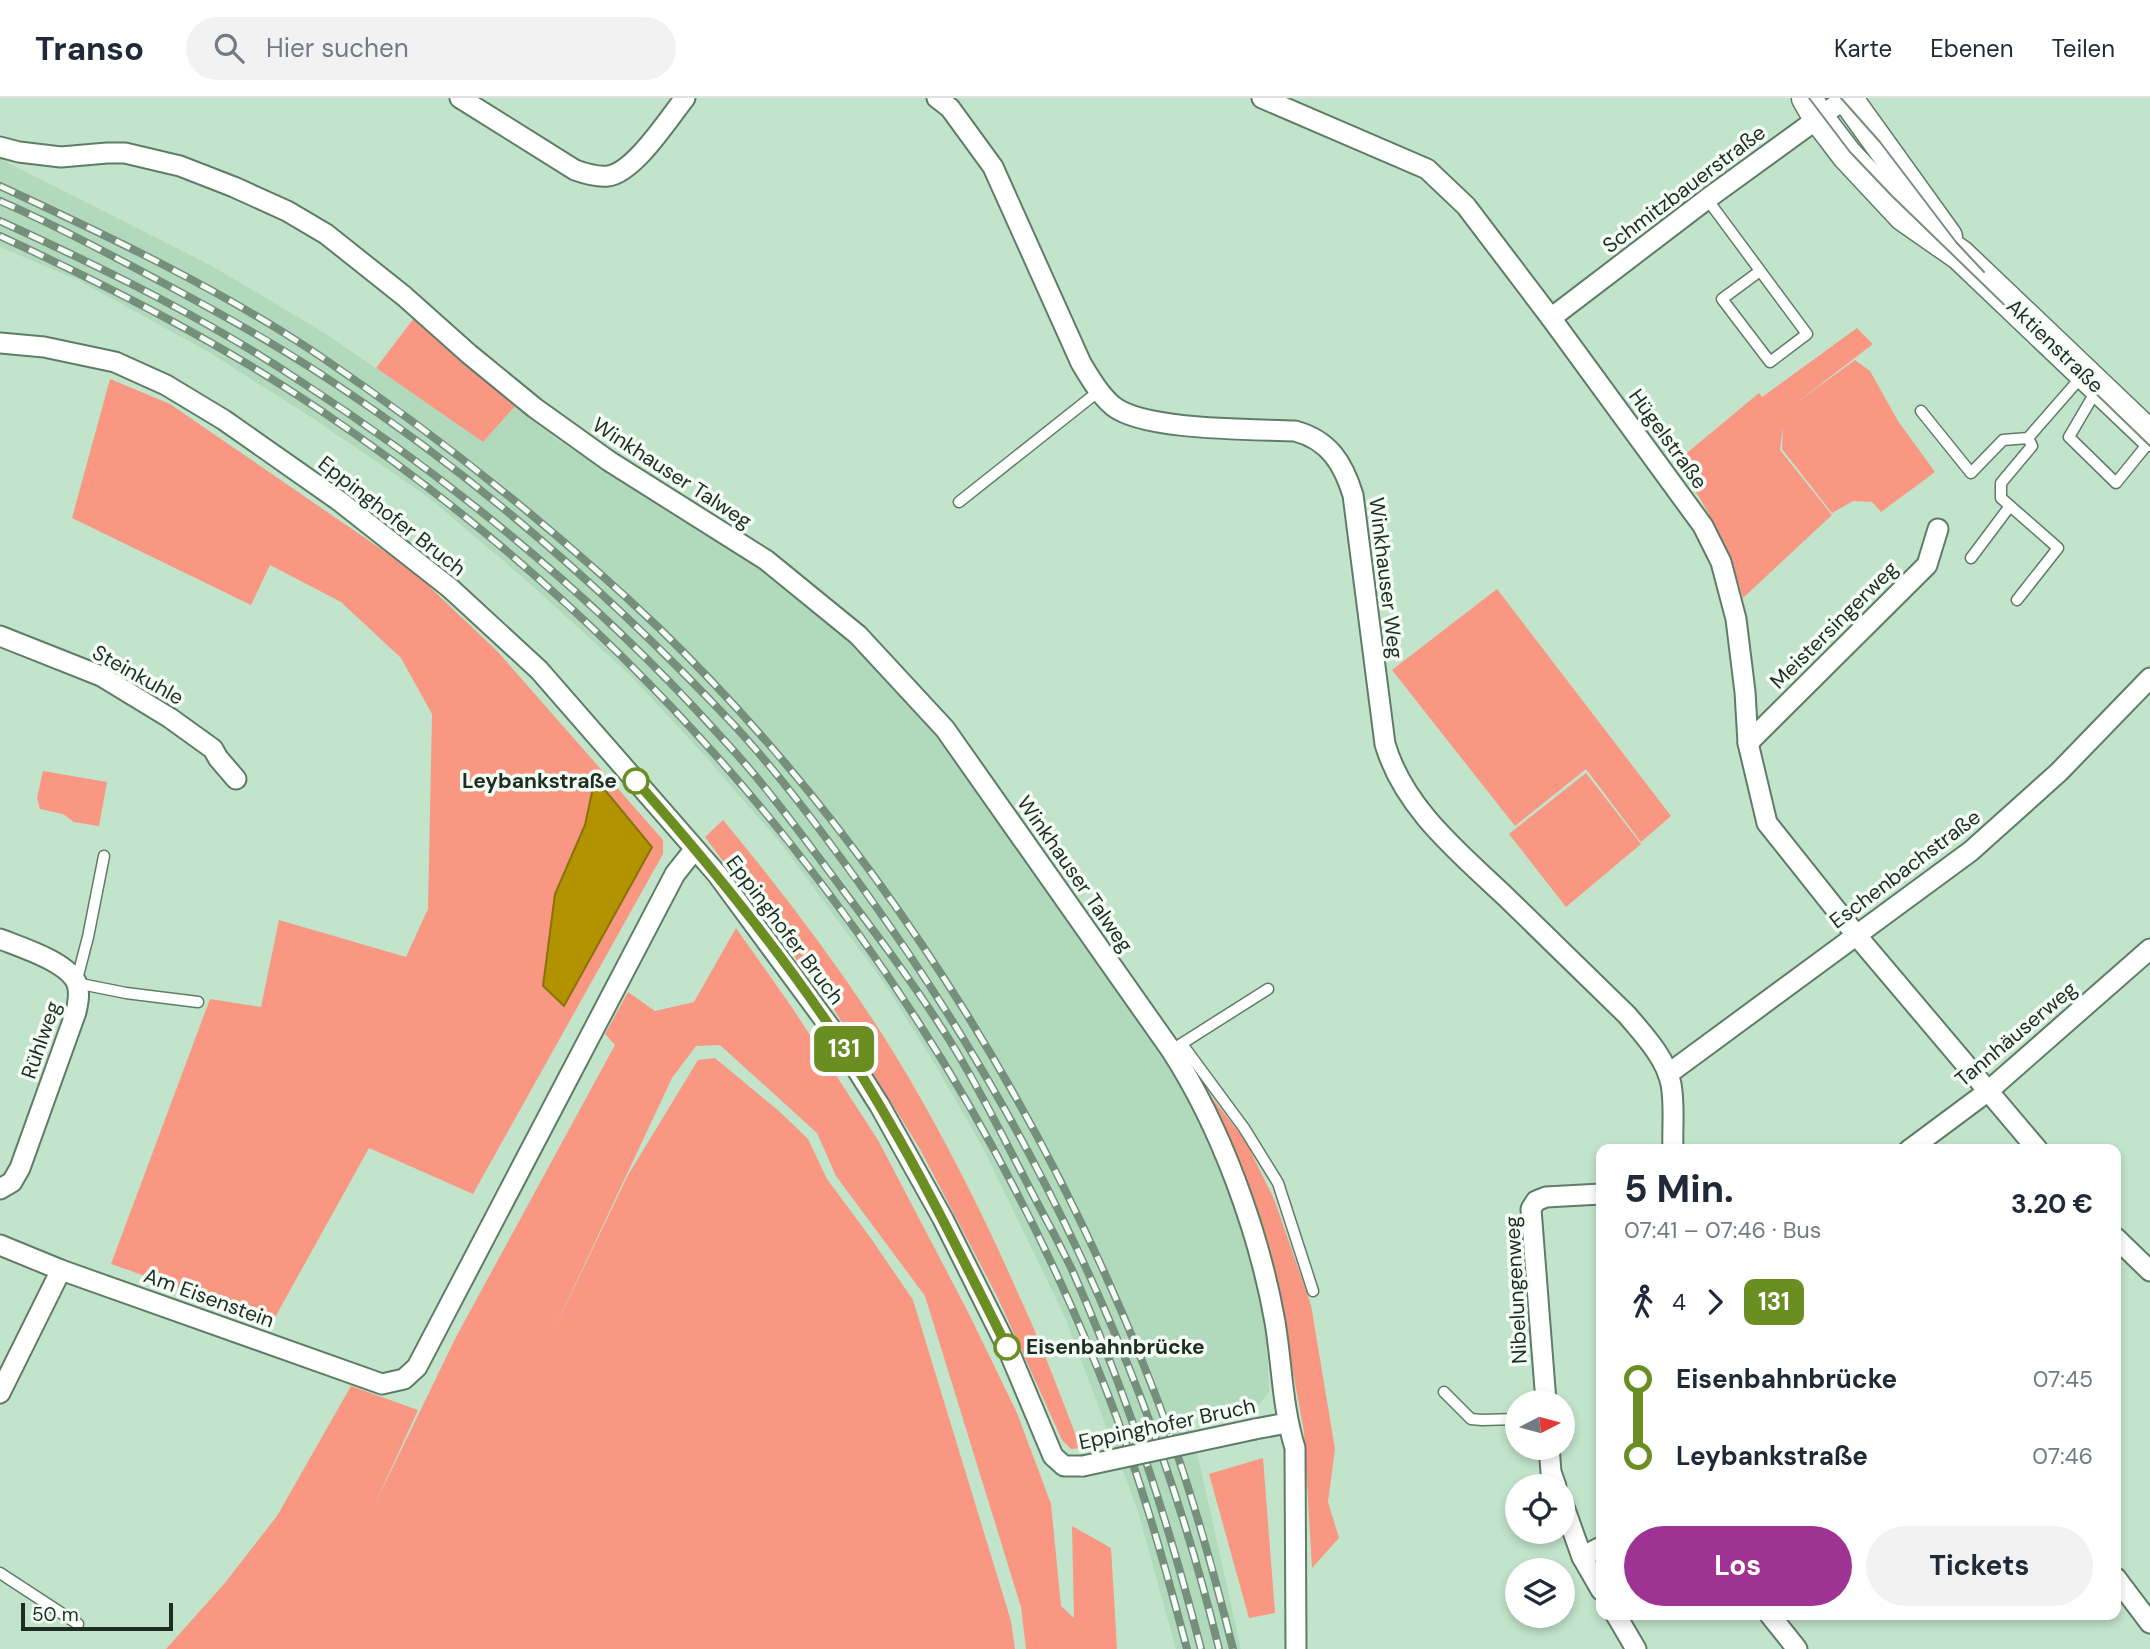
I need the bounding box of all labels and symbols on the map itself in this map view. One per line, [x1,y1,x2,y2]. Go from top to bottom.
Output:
street label: Schmitzbauerstraße [1597,118,1771,260]
street label: Aktienstraße [2000,293,2110,399]
street label: Hügelstraße [1622,383,1714,495]
street label: Winkhauser Talweg [587,411,757,535]
street label: Eppinghofer Bruch [312,450,472,582]
street label: Winkhauser Weg [1362,496,1410,660]
street label: Meistersingerweg [1764,555,1904,695]
street label: Steinkuhle [87,638,189,712]
place label: Leybankstraße [462,767,617,795]
marker: Leybankstraße [623,768,649,794]
street label: Winkhauser Talweg [1011,790,1140,958]
street label: Eschenbachstraße [1824,803,1986,935]
street label: Eppinghofer Bruch [720,850,850,1010]
street label: Tannhäuserweg [1949,975,2083,1093]
street label: Rühlweg [15,997,67,1083]
line badge: 131 [804,1026,884,1072]
street label: Nibelungenweg [1498,1215,1534,1365]
street label: Am Eisenstein [140,1261,278,1335]
place label: Eisenbahnbrücke [1026,1333,1205,1361]
marker: Eisenbahnbrücke [994,1334,1020,1360]
north arrow [1505,1390,1575,1460]
street label: Eppinghofer Bruch [1076,1392,1258,1456]
scale bar [21,1600,173,1632]

